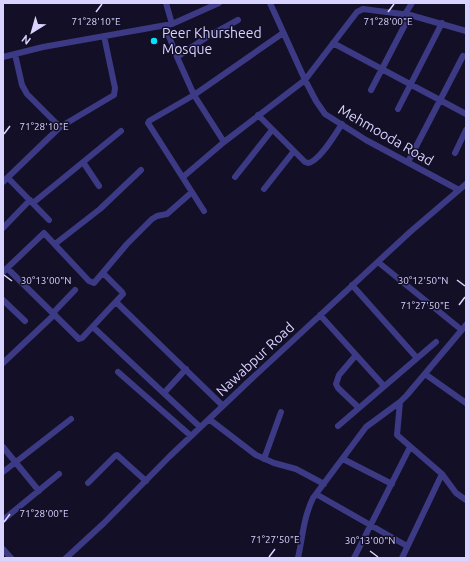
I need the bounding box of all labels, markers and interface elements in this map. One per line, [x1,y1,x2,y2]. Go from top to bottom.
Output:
north arrow [12,12,52,52]
text: 71°28'10"E [71,16,121,27]
text: 71°28'00"E [363,16,413,27]
place label: Peer Khursheed Mosque [162,25,262,57]
text: N [19,33,33,47]
marker: Peer Khursheed Mosque [149,36,159,46]
street label: Mehmooda Road [336,101,436,169]
text: 71°28'10"E [19,121,69,132]
text: 30°13'00"N [21,275,71,286]
text: 30°12'50"N [398,275,448,286]
text: 71°27'50"E [400,300,450,311]
street label: Nawabpur Road [213,319,297,399]
text: 71°28'00"E [19,508,69,519]
text: 71°27'50"E [250,534,300,545]
text: 30°13'00"N [345,535,395,546]

